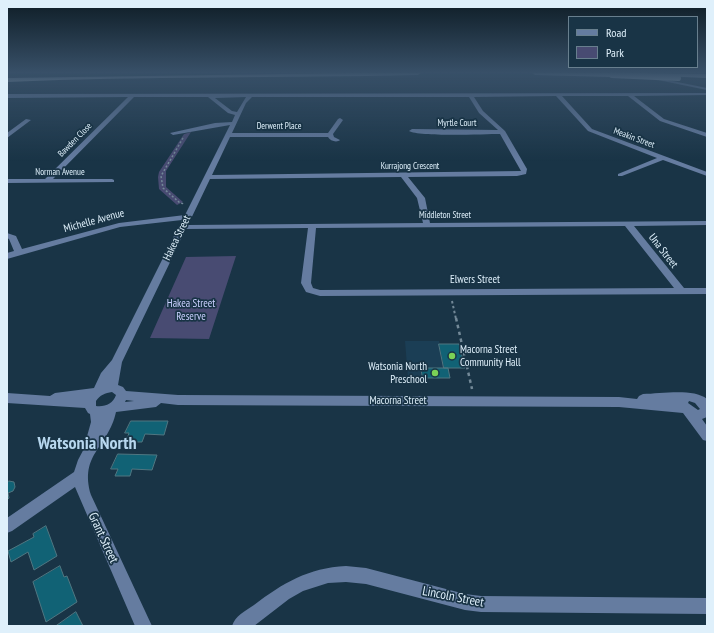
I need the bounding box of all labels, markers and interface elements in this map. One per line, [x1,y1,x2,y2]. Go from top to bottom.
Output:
legend [568,16,698,68]
text: Road [606,25,626,40]
text: Park [606,45,624,60]
street label: Myrtle Court [438,118,476,128]
street label: Bawden Close [56,121,94,159]
street label: Derwent Place [257,121,301,131]
street label: Meakin Street [612,126,656,150]
street label: Kurrajong Crescent [381,161,439,171]
street label: Norman Avenue [35,167,85,177]
street label: Michelle Avenue [62,207,126,235]
street label: Middleton Street [419,210,471,220]
street label: Hakea Street [160,213,194,263]
street label: Una Street [645,231,681,271]
street label: Elwers Street [450,273,500,287]
park label: Hakea Street Reserve [167,297,215,323]
place label: Macorna Street Community Hall [460,343,521,369]
marker: Macorna Street Community Hall [447,351,457,361]
place label: Watsonia North Preschool [368,360,427,386]
marker: Watsonia North Preschool [430,368,440,378]
street label: Macorna Street [369,394,427,408]
district label: Watsonia North [37,433,137,455]
street label: Grant Street [84,510,122,566]
street label: Lincoln Street [421,583,485,611]

